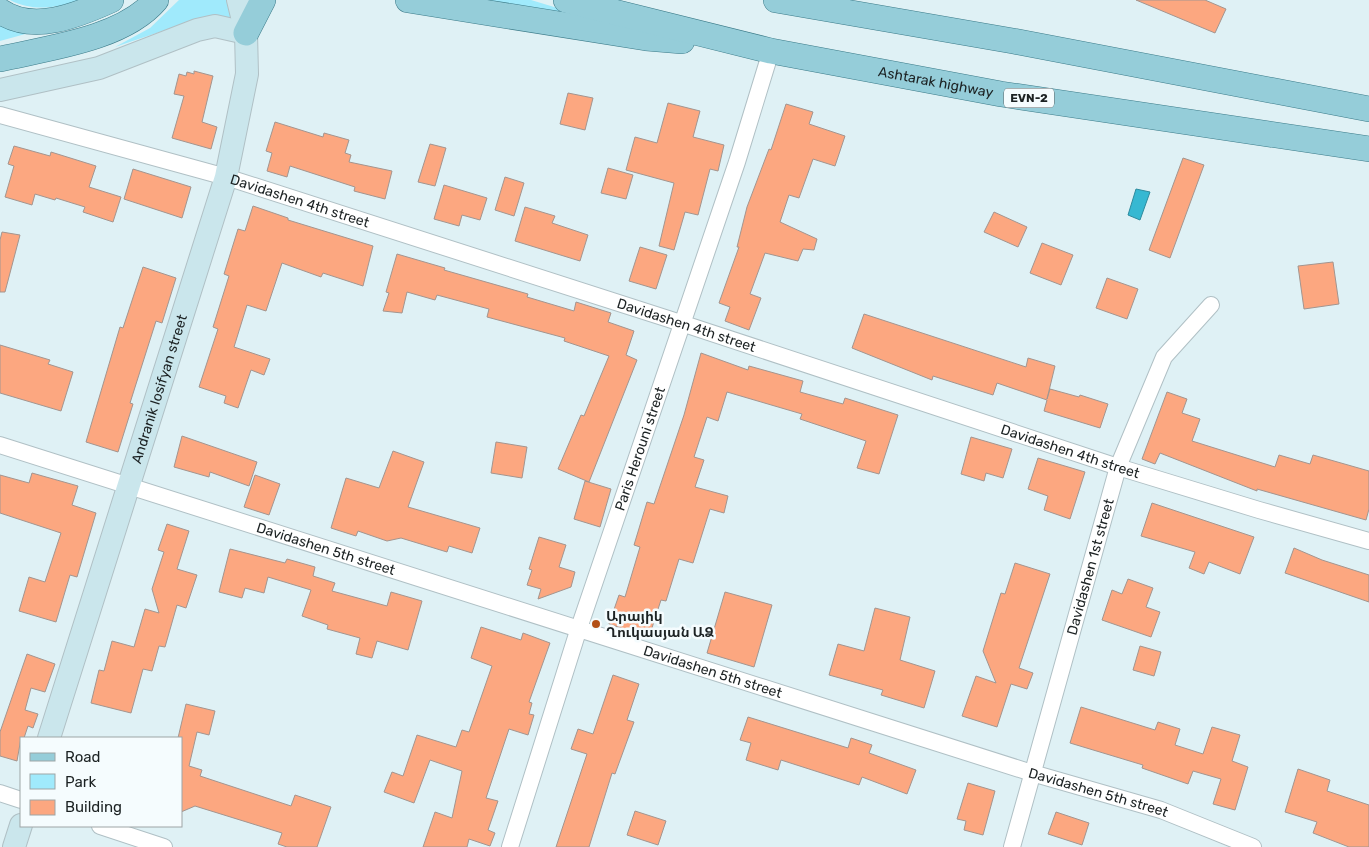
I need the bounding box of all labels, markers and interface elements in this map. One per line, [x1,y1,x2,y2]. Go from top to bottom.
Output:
street label: Ashtarak highway [877,63,995,101]
road number: EVN-2 [1004,89,1054,108]
street label: Davidashen 4th street [228,170,372,231]
street label: Davidashen 4th street [615,295,759,356]
street label: Andranik Iosifyan street [128,312,191,466]
street label: Paris Herouni street [611,384,669,513]
street label: Davidashen 4th street [999,420,1142,482]
street label: Davidashen 1st street [1063,496,1117,637]
street label: Davidashen 5th street [254,519,398,579]
place label: Արայիկ Ղուկասյան ԱՁ [606,608,714,641]
marker: Արայիկ Ղուկասյան ԱՁ [590,618,602,630]
street label: Davidashen 5th street [641,642,785,702]
legend [20,737,182,827]
text: Road [65,748,101,766]
street label: Davidashen 5th street [1027,764,1171,821]
text: Park [65,773,96,791]
text: Building [65,798,122,816]

